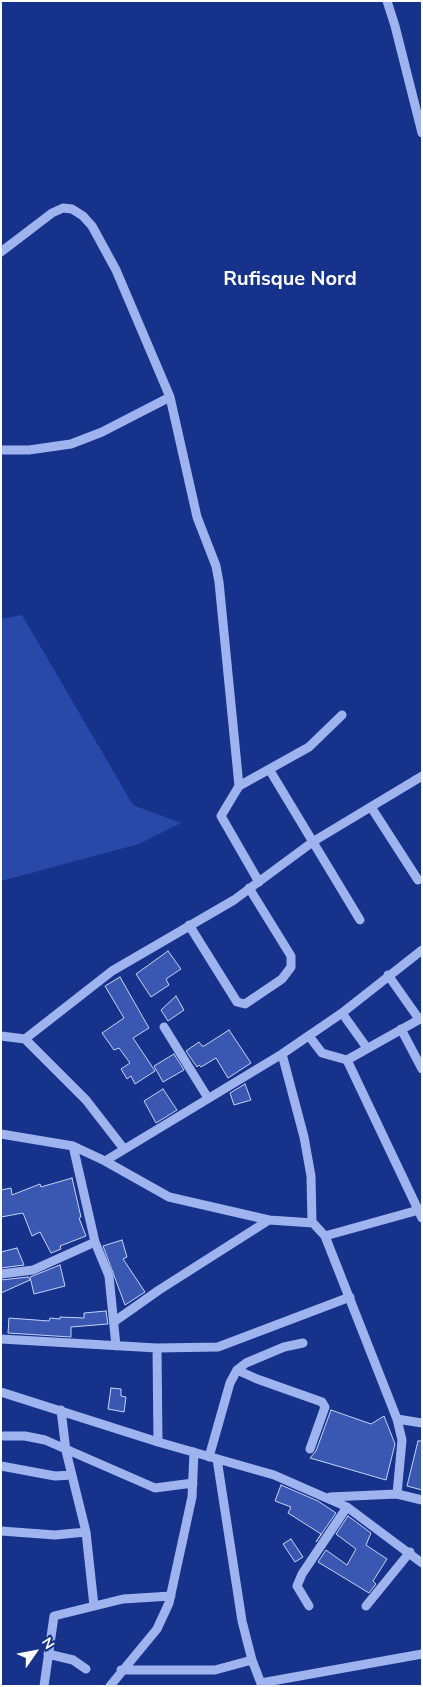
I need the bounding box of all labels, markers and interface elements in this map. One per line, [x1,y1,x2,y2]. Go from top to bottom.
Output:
district label: Rufisque Nord [223,268,357,292]
north arrow [10,1627,60,1677]
text: N [37,1634,59,1653]

